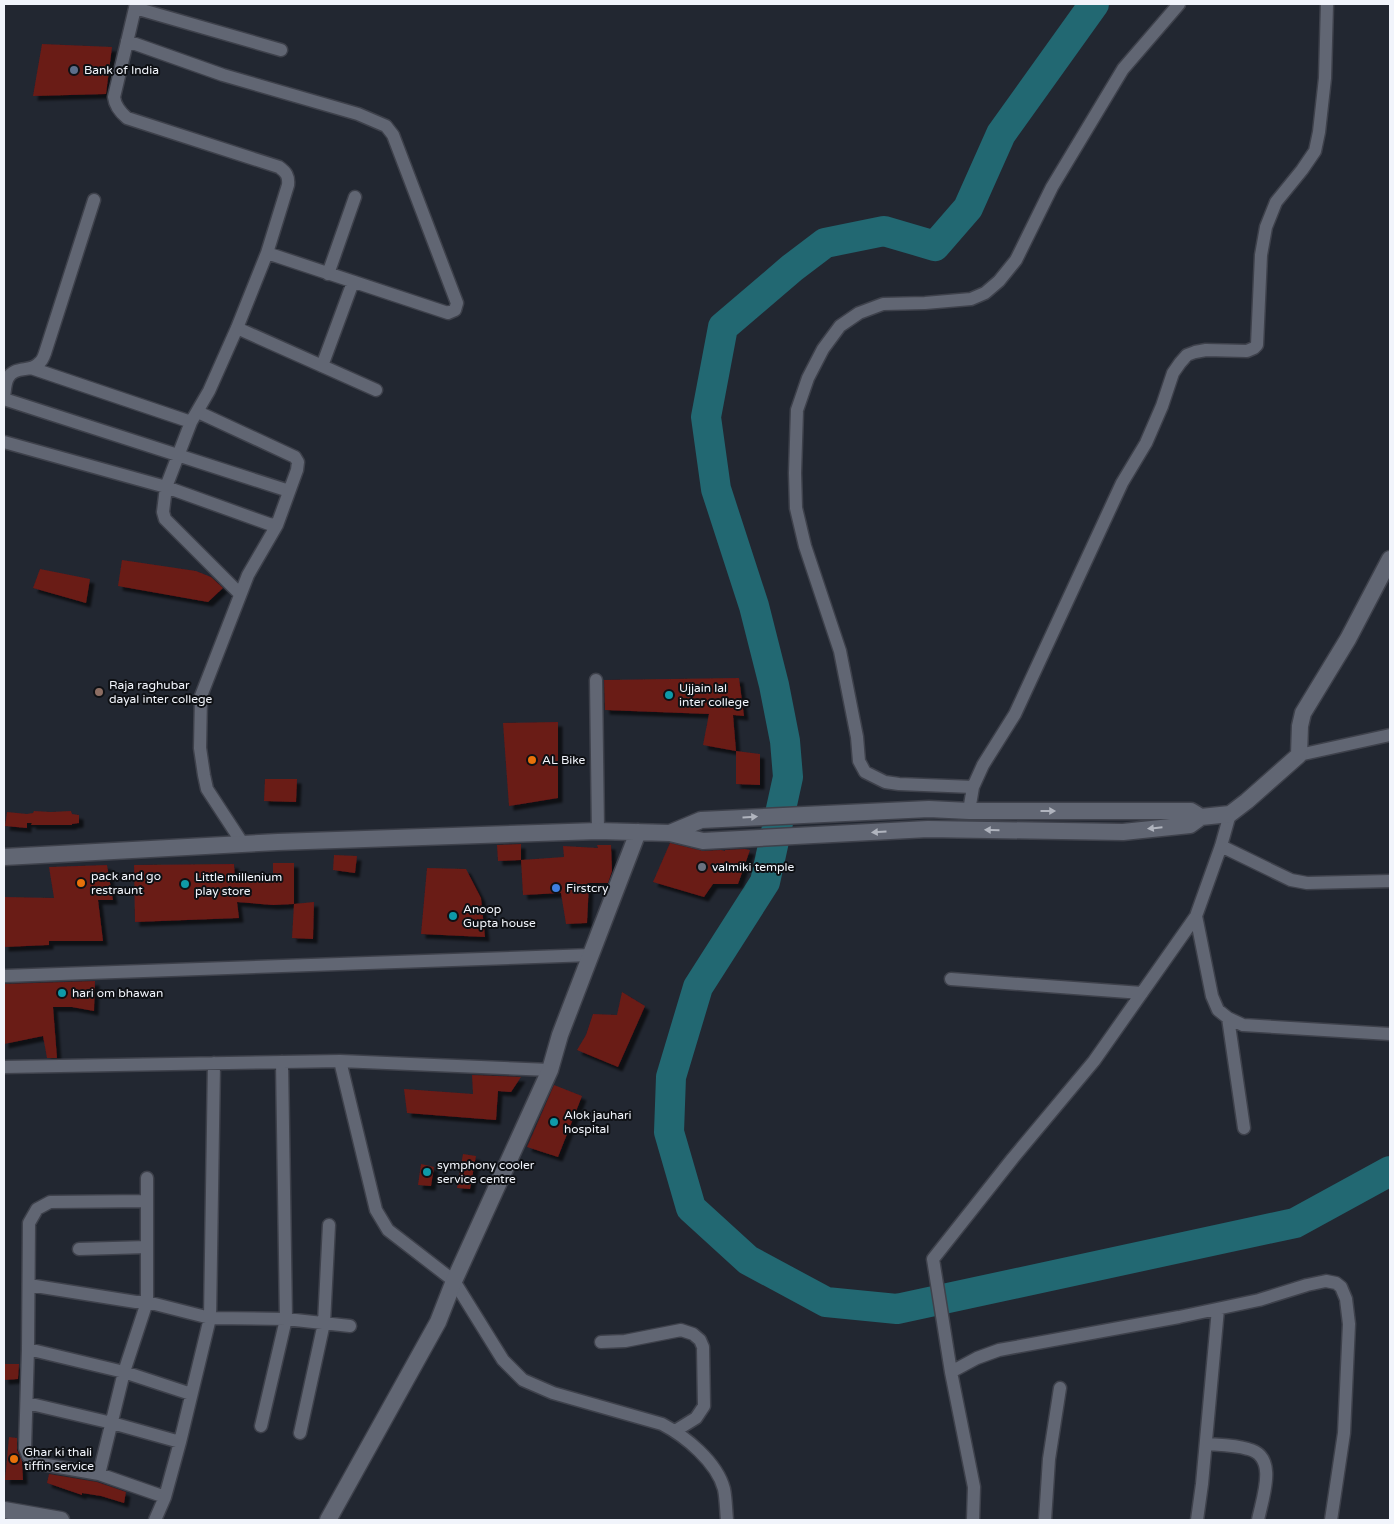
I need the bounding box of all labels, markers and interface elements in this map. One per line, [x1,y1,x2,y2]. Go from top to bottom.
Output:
place label: Bank of India [84,63,159,77]
marker: Bank of India [68,64,80,76]
place label: Raja raghubar dayal inter college [109,678,213,706]
place label: Ujjain lal inter college [679,681,749,709]
marker: Raja raghubar dayal inter college [93,686,105,698]
marker: Ujjain lal inter college [663,689,675,701]
place label: AL Bike [542,753,586,767]
marker: AL Bike [526,754,538,766]
one-way arrow [1040,807,1056,815]
one-way arrow [742,813,758,821]
one-way arrow [1146,825,1162,833]
one-way arrow [984,826,1000,834]
one-way arrow [871,828,887,836]
place label: valmiki temple [712,860,795,874]
marker: valmiki temple [696,861,708,873]
place label: pack and go restraunt [91,869,161,897]
place label: Little millenium play store [195,870,282,898]
marker: pack and go restraunt [75,877,87,889]
marker: Little millenium play store [179,878,191,890]
place label: Firstcry [566,881,609,895]
marker: Firstcry [550,882,562,894]
place label: Anoop Gupta house [463,902,536,930]
marker: Anoop Gupta house [447,910,459,922]
place label: hari om bhawan [72,986,163,1000]
marker: hari om bhawan [56,987,68,999]
place label: Alok jauhari hospital [564,1108,632,1136]
marker: Alok jauhari hospital [548,1116,560,1128]
place label: symphony cooler service centre [437,1158,535,1186]
marker: symphony cooler service centre [421,1166,433,1178]
place label: Ghar ki thali tiffin service [24,1445,94,1473]
marker: Ghar ki thali tiffin service [8,1453,20,1465]

